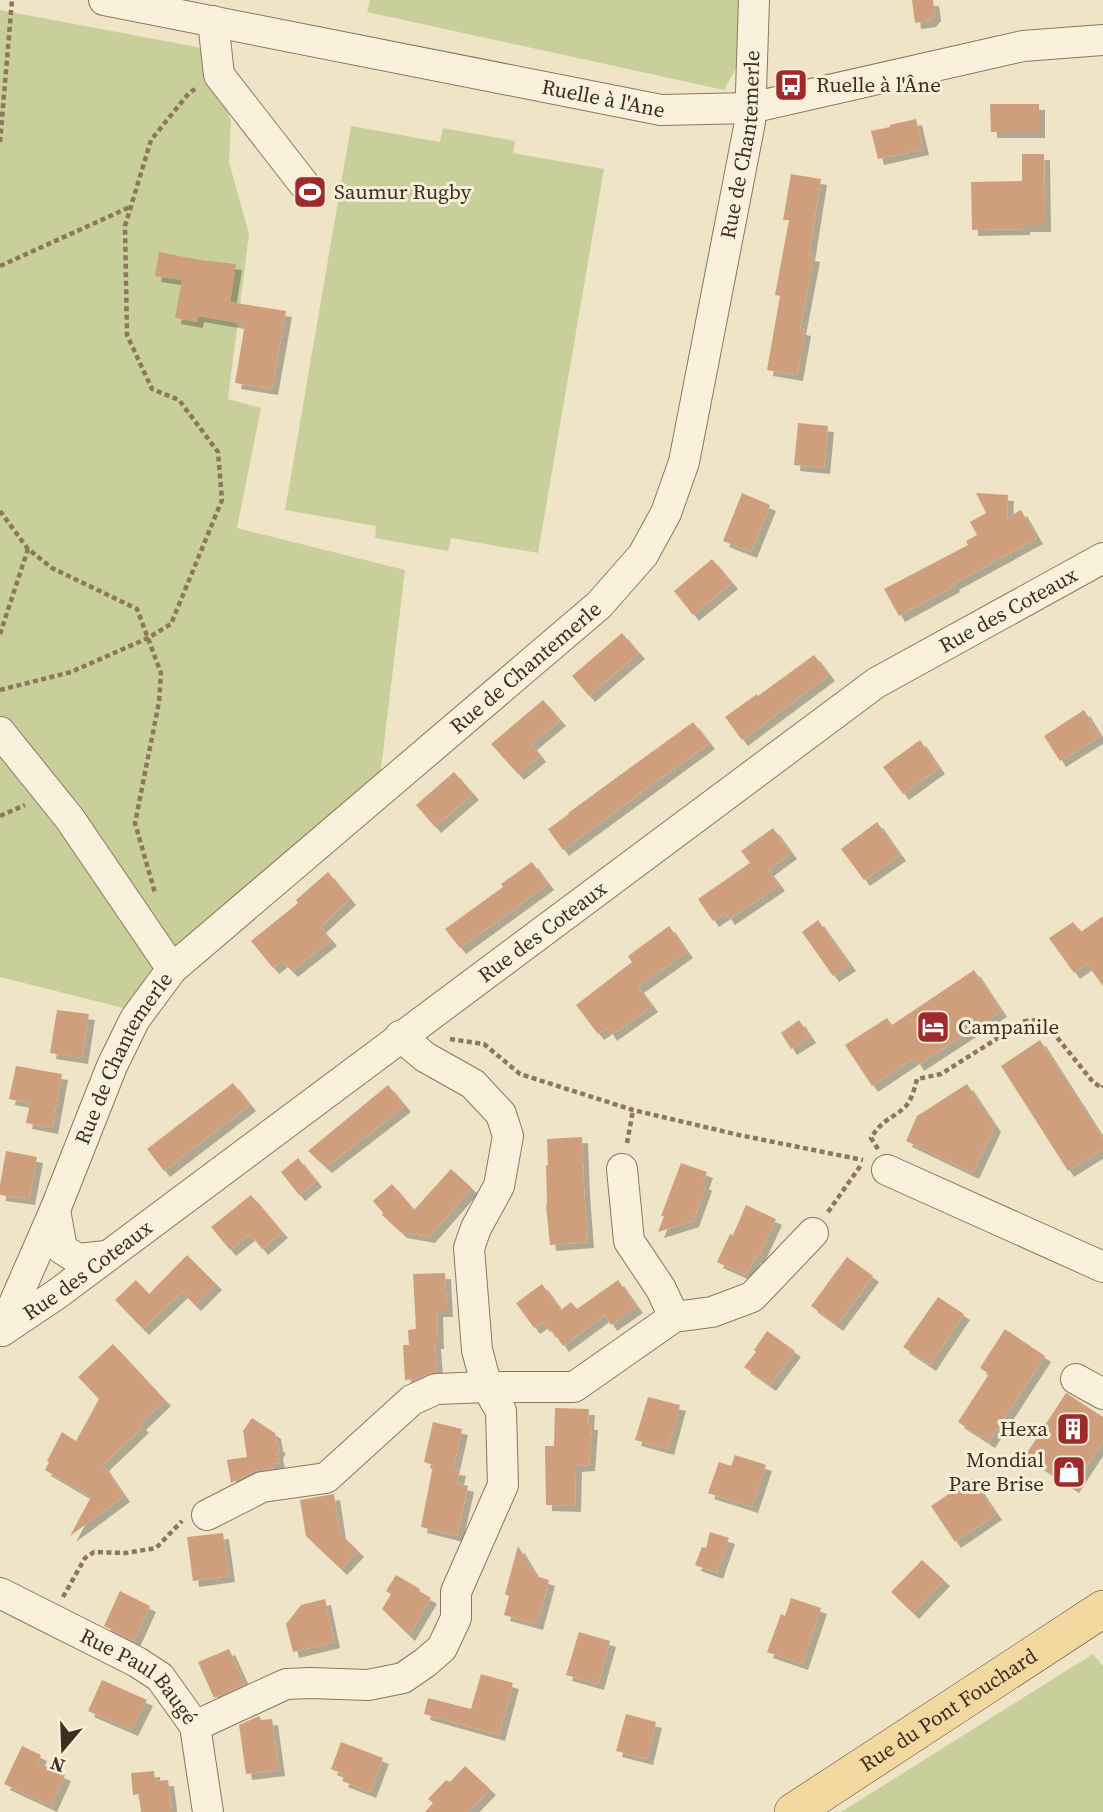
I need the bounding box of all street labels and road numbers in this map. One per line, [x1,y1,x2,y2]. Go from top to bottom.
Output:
street label: Rue de Chantemerle [713,50,766,241]
street label: Ruelle à l'Ane [539,72,668,124]
street label: Rue des Coteaux [934,560,1082,660]
street label: Rue de Chantemerle [443,594,607,740]
street label: Rue des Coteaux [472,874,612,989]
street label: Rue de Chantemerle [67,966,179,1149]
street label: Rue des Coteaux [17,1213,158,1327]
street label: Rue Paul Baugé [75,1621,205,1730]
street label: Rue du Pont Fouchard [854,1641,1043,1778]

